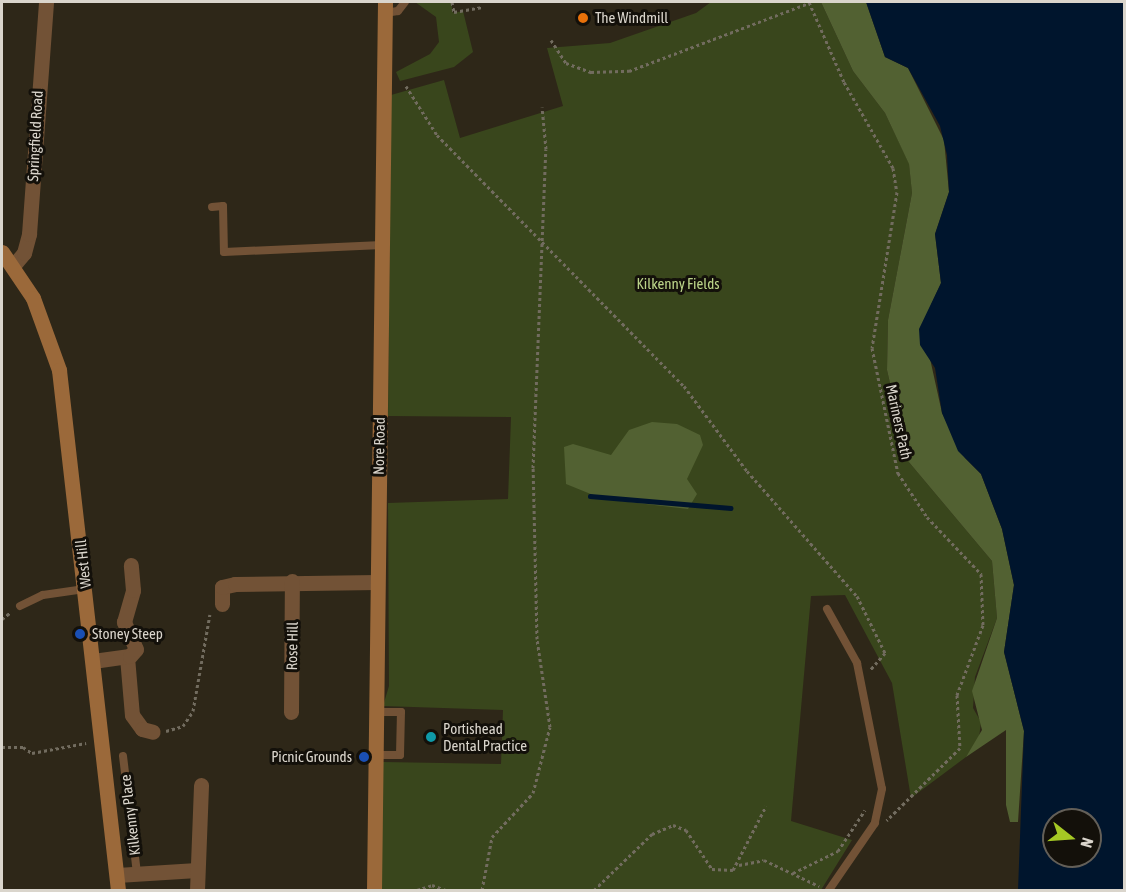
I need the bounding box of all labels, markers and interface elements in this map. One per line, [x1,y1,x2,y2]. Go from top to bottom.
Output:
place label: The Windmill [595,9,668,27]
marker: The Windmill [576,11,590,25]
street label: Springfield Road [24,90,46,182]
park label: Kilkenny Fields [636,275,720,293]
street label: Mariners Path [882,383,916,461]
street label: Nore Road [369,417,389,475]
street label: West Hill [71,539,95,589]
street label: Rose Hill [283,621,301,671]
place label: Stoney Steep [92,625,163,643]
marker: Stoney Steep [73,627,87,641]
place label: Portishead Dental Practice [443,719,527,754]
marker: Portishead Dental Practice [424,730,438,744]
place label: Picnic Grounds [271,748,352,766]
marker: Picnic Grounds [357,750,371,764]
street label: Kilkenny Place [116,774,144,856]
north arrow [1042,808,1102,868]
text: N [1077,836,1097,850]

